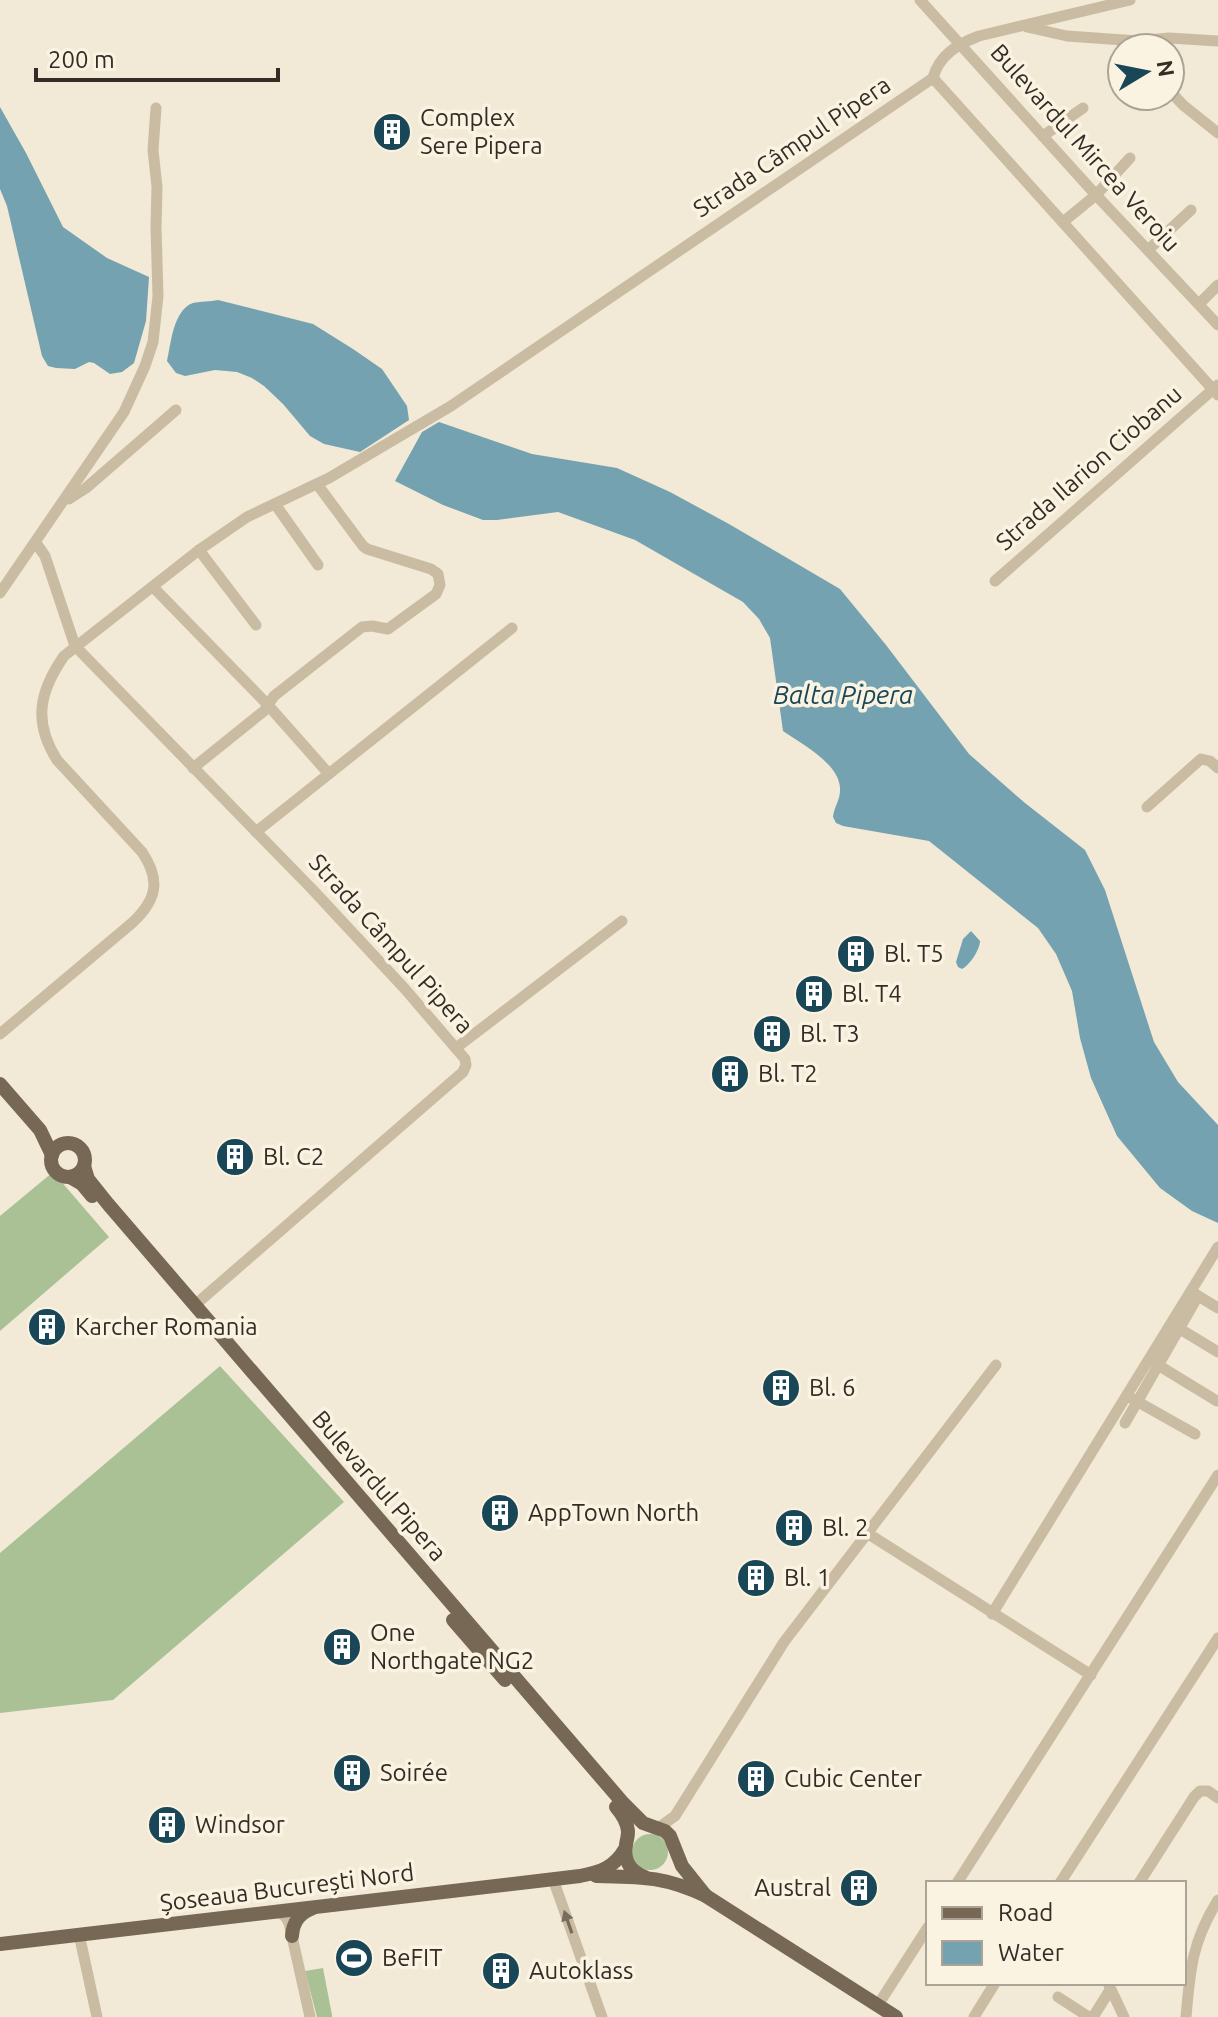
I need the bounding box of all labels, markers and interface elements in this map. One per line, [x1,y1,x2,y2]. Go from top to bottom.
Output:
scale bar [36,32,278,82]
north arrow [1106,32,1186,112]
street label: Bulevardul Mircea Veroiu [985,39,1186,257]
text: 200 m [48,46,115,73]
text: N [1152,58,1180,79]
street label: Strada Câmpul Pipera [688,71,895,222]
place label: Complex Sere Pipera [420,104,543,159]
building icon: Complex Sere Pipera [371,111,413,153]
street label: Strada Ilarion Ciobanu [991,380,1187,555]
water label: Balta Pipera [773,680,913,709]
street label: Strada Câmpul Pipera [304,849,479,1039]
building icon: Bl. T5 [835,933,877,975]
place label: Bl. T5 [884,940,944,967]
building icon: Bl. T4 [793,973,835,1015]
place label: Bl. T4 [842,980,902,1007]
building icon: Bl. T3 [751,1013,793,1055]
place label: Bl. T3 [800,1020,860,1047]
building icon: Bl. T2 [709,1053,751,1095]
place label: Bl. T2 [758,1060,818,1087]
building icon: Bl. C2 [214,1136,256,1178]
place label: Bl. C2 [263,1143,324,1170]
building icon: Karcher Romania [26,1306,68,1348]
place label: Karcher Romania [75,1313,258,1340]
building icon: Bl. 6 [760,1367,802,1409]
place label: Bl. 6 [809,1374,856,1401]
street label: Bulevardul Pipera [307,1405,452,1566]
building icon: AppTown North [479,1492,521,1534]
place label: AppTown North [528,1499,699,1526]
building icon: Bl. 2 [773,1507,815,1549]
place label: Bl. 2 [822,1514,869,1541]
building icon: Bl. 1 [735,1557,777,1599]
place label: Bl. 1 [784,1564,831,1591]
place label: One Northgate NG2 [370,1619,534,1674]
building icon: One Northgate NG2 [321,1626,363,1668]
building icon: Soirée [331,1752,373,1794]
building icon: Cubic Center [735,1758,777,1800]
place label: Soirée [380,1759,448,1786]
place label: Cubic Center [784,1765,922,1792]
building icon: Windsor [146,1804,188,1846]
place label: Windsor [195,1811,285,1838]
street label: Șoseaua București Nord [158,1859,416,1916]
building icon: Austral [838,1867,880,1909]
place label: Austral [754,1874,831,1901]
legend [926,1881,1186,1985]
text: Road [998,1899,1053,1926]
one-way arrow [561,1909,574,1933]
sports icon: BeFIT [333,1937,375,1979]
text: Water [998,1939,1064,1966]
place label: BeFIT [382,1944,443,1971]
building icon: Autoklass [480,1950,522,1992]
place label: Autoklass [529,1957,633,1984]

